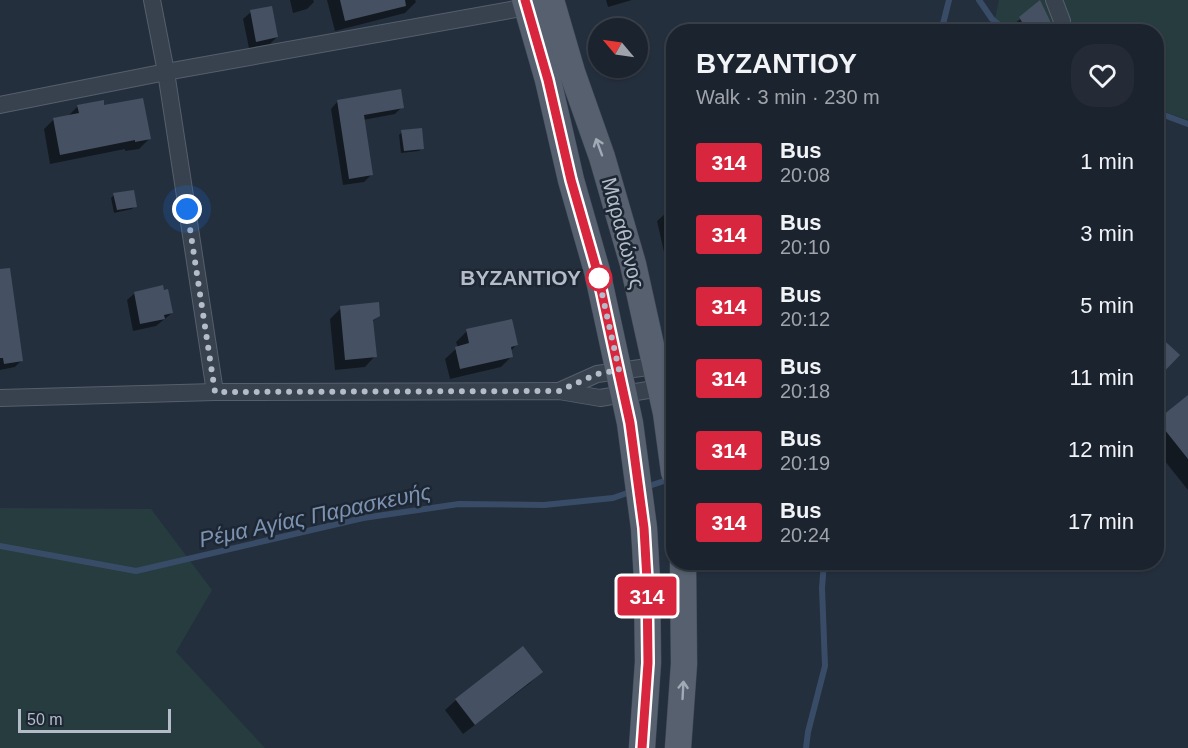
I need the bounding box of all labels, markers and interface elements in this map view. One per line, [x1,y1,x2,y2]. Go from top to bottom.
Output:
north arrow [588,18,648,78]
map controls [588,18,648,78]
button: heart [1071,44,1134,107]
text: ΒΥΖΑΝΤΙΟΥ [696,48,857,79]
text: Walk · 3 min · 230 m [696,86,880,108]
one-way arrow [592,138,603,156]
text: Bus [780,138,822,163]
text: 1 min [1080,149,1134,174]
text: 314 [711,151,747,174]
text: 20:08 [780,164,830,186]
street label: Μαραθώνος [598,175,649,291]
your location [172,194,202,224]
text: Bus [780,210,822,235]
text: 3 min [1080,221,1134,246]
text: 314 [711,223,747,246]
text: 20:10 [780,236,830,258]
marker: ΒΥΖΑΝΤΙΟΥ [586,265,612,291]
place label: ΒΥΖΑΝΤΙΟΥ [460,266,581,289]
text: Bus [780,282,822,307]
text: 5 min [1080,293,1134,318]
text: 314 [711,295,747,318]
text: 20:12 [780,308,830,330]
text: Bus [780,354,822,379]
text: 11 min [1070,365,1134,390]
text: 314 [711,367,747,390]
text: 20:18 [780,380,830,402]
text: Bus [780,426,822,451]
text: 12 min [1068,437,1134,462]
text: 314 [711,439,747,462]
text: 20:19 [780,452,830,474]
water label: Ρέμα Αγίας Παρασκευής [197,479,434,552]
text: Bus [780,498,822,523]
text: 17 min [1068,509,1134,534]
text: 314 [711,511,747,534]
text: 20:24 [780,524,830,546]
line badge: 314 [612,576,682,616]
text: 314 [629,585,665,608]
one-way arrow [678,680,689,700]
scale bar [18,706,171,734]
text: 50 m [27,711,63,728]

